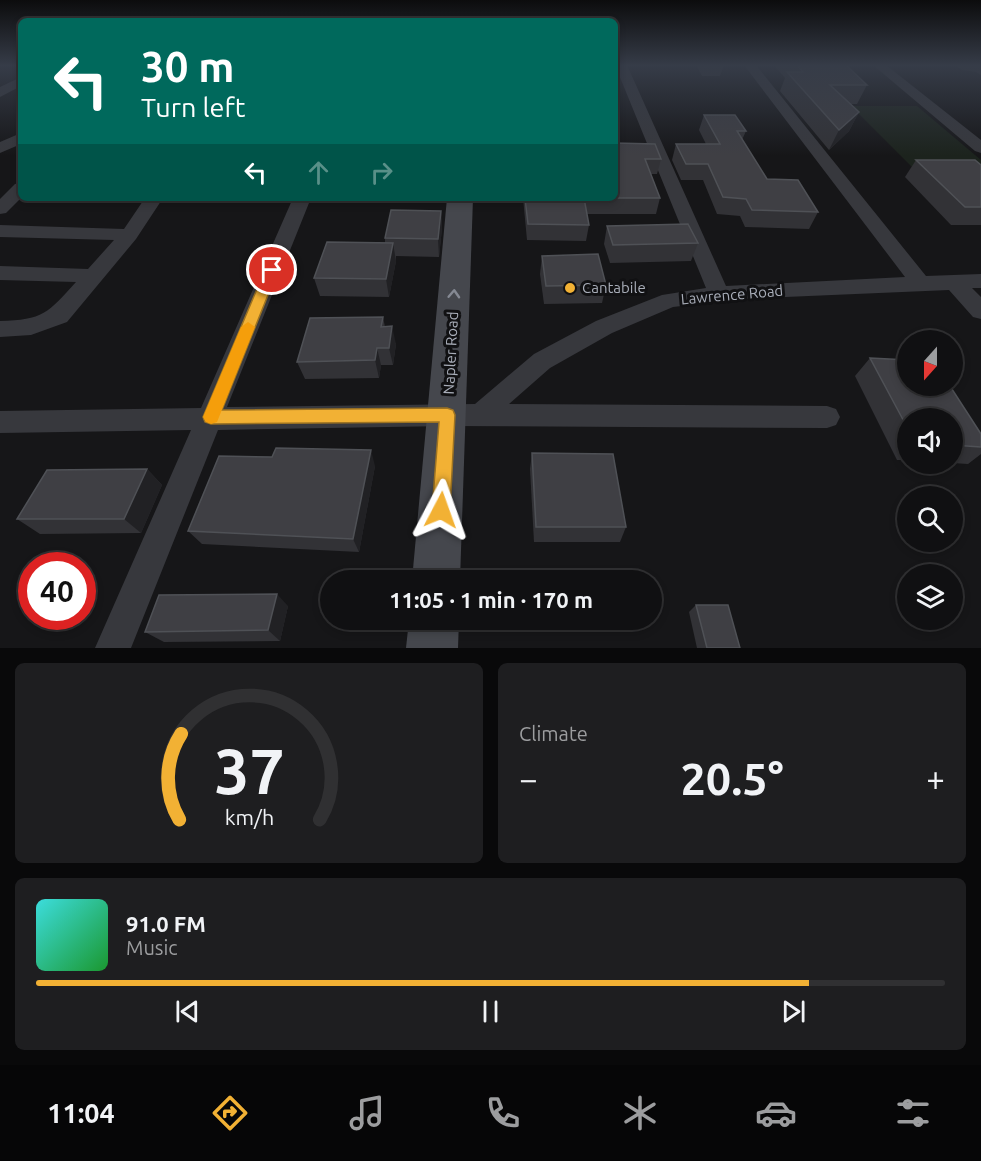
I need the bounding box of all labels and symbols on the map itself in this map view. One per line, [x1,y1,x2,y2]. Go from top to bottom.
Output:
pin [246,244,297,295]
place label: Cantabile [582,279,646,296]
marker: Cantabile [563,281,577,295]
street label: Lawrence Road [680,282,784,307]
one-way arrow [448,289,461,298]
street label: Napler Road [440,311,461,395]
north arrow [897,330,963,396]
position arrow [409,478,473,542]
speed limit sign: 40 [18,552,96,630]

